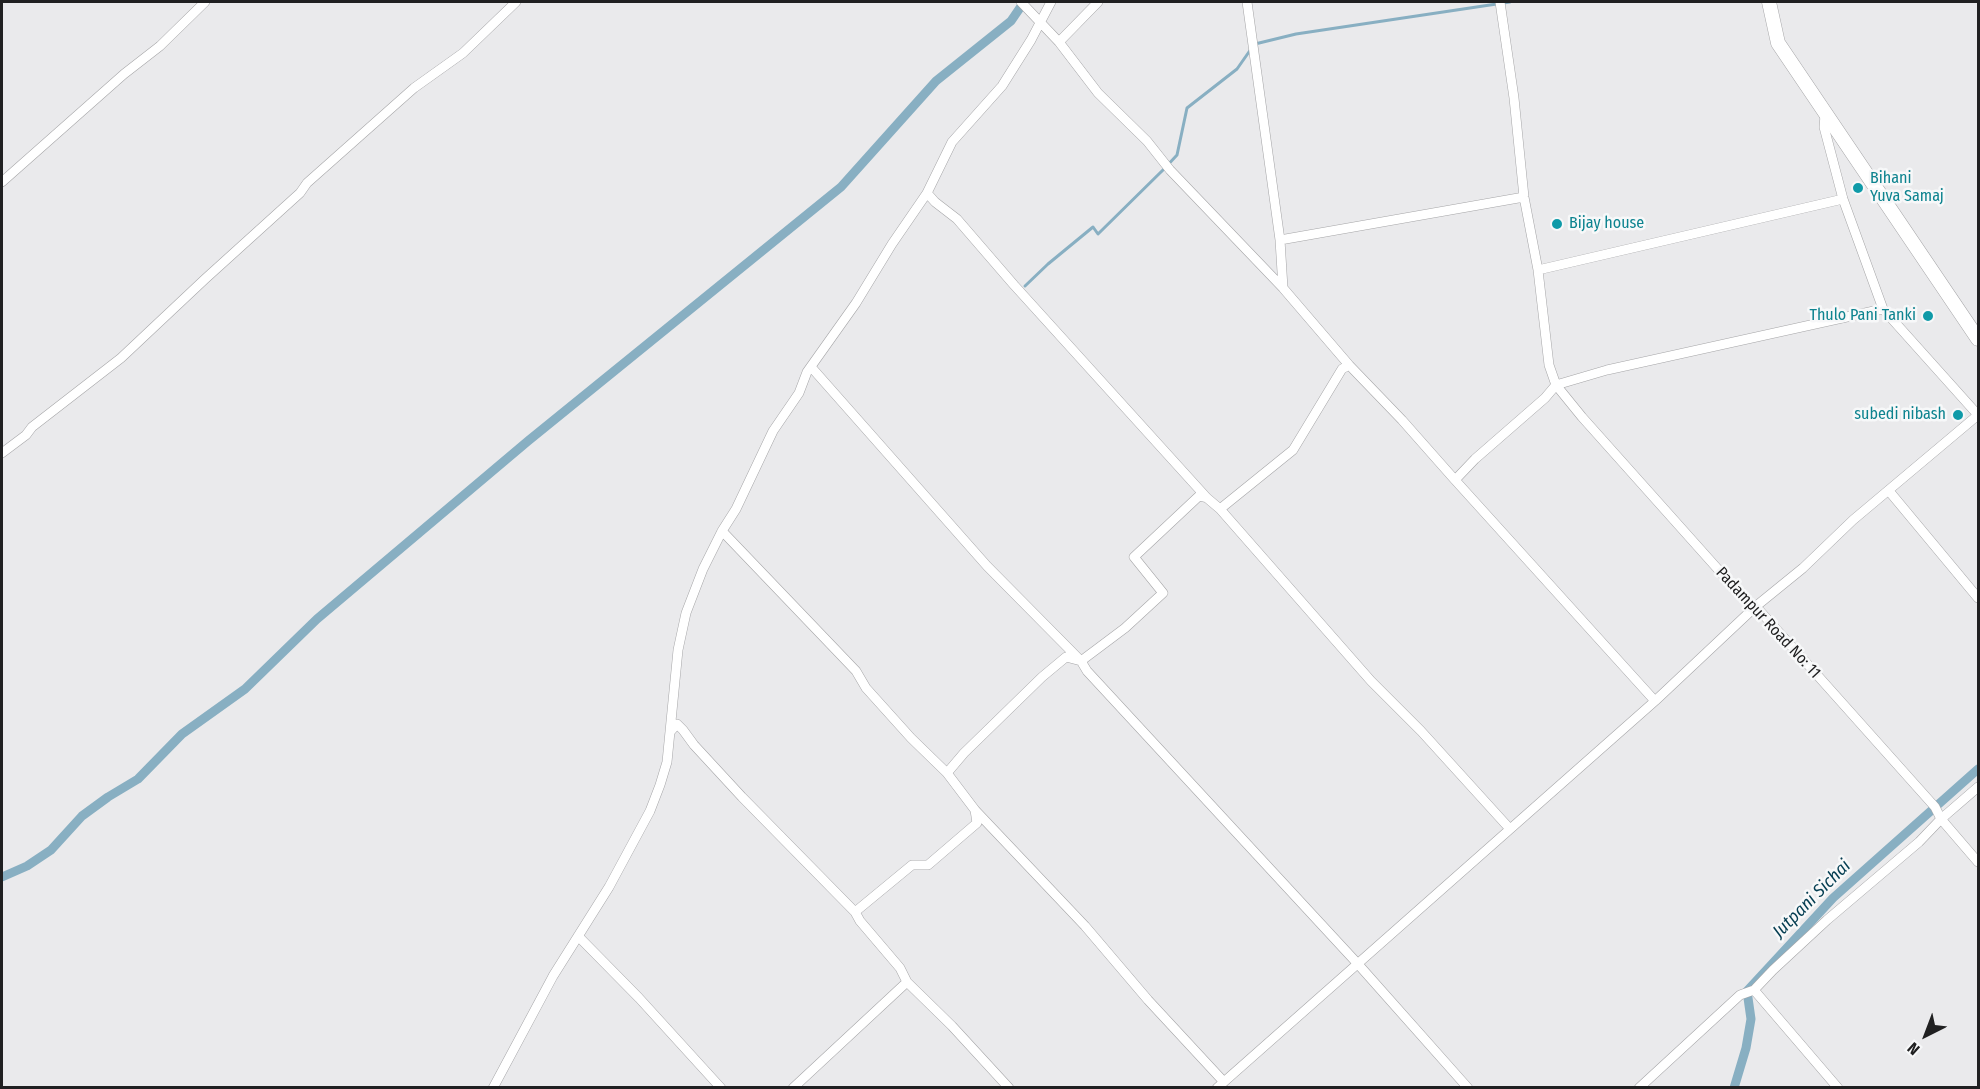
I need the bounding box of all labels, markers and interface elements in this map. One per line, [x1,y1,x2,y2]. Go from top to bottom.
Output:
place label: Bihani Yuva Samaj [1870,169,1944,207]
marker: Bihani Yuva Samaj [1851,181,1865,195]
place label: Bijay house [1569,214,1644,234]
marker: Bijay house [1550,217,1564,231]
place label: Thulo Pani Tanki [1810,306,1916,326]
marker: Thulo Pani Tanki [1921,309,1935,323]
place label: subedi nibash [1854,405,1946,425]
marker: subedi nibash [1951,408,1965,422]
street label: Padampur Road No: 11 [1712,564,1824,682]
water label: Jutpani Sichai [1769,856,1855,942]
north arrow [1896,1005,1956,1065]
text: N [1904,1038,1924,1059]

